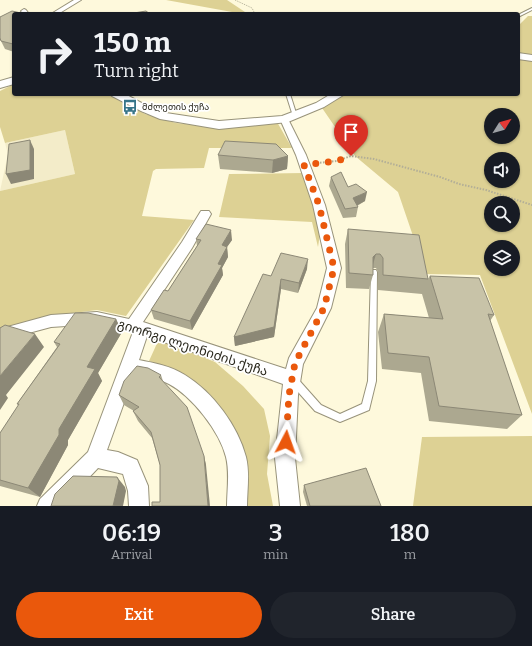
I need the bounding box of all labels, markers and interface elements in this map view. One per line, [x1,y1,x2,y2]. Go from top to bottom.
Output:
text: 150 m [94,26,171,59]
icon: right [28,28,80,80]
text: Turn right [94,60,179,82]
bus stop icon: მძლეთის ქუჩა [121,98,139,116]
place label: მძლეთის ქუჩა [142,102,209,113]
north arrow [484,108,520,144]
map controls [484,108,520,276]
pin [334,115,368,156]
icon: arrive [340,121,362,143]
button: sound [484,152,520,188]
button: search [484,196,520,232]
button: layers [484,240,520,276]
street label: გიორგი ლეონიძის ქუჩა [116,316,270,380]
position arrow [265,421,307,463]
text: 06:19 [102,519,161,547]
text: 3 [269,519,283,547]
text: 180 [390,519,430,547]
text: Arrival [111,547,152,562]
text: min [263,547,288,562]
text: m [404,547,416,562]
button: Exit [16,592,262,638]
button: Share [270,592,516,638]

